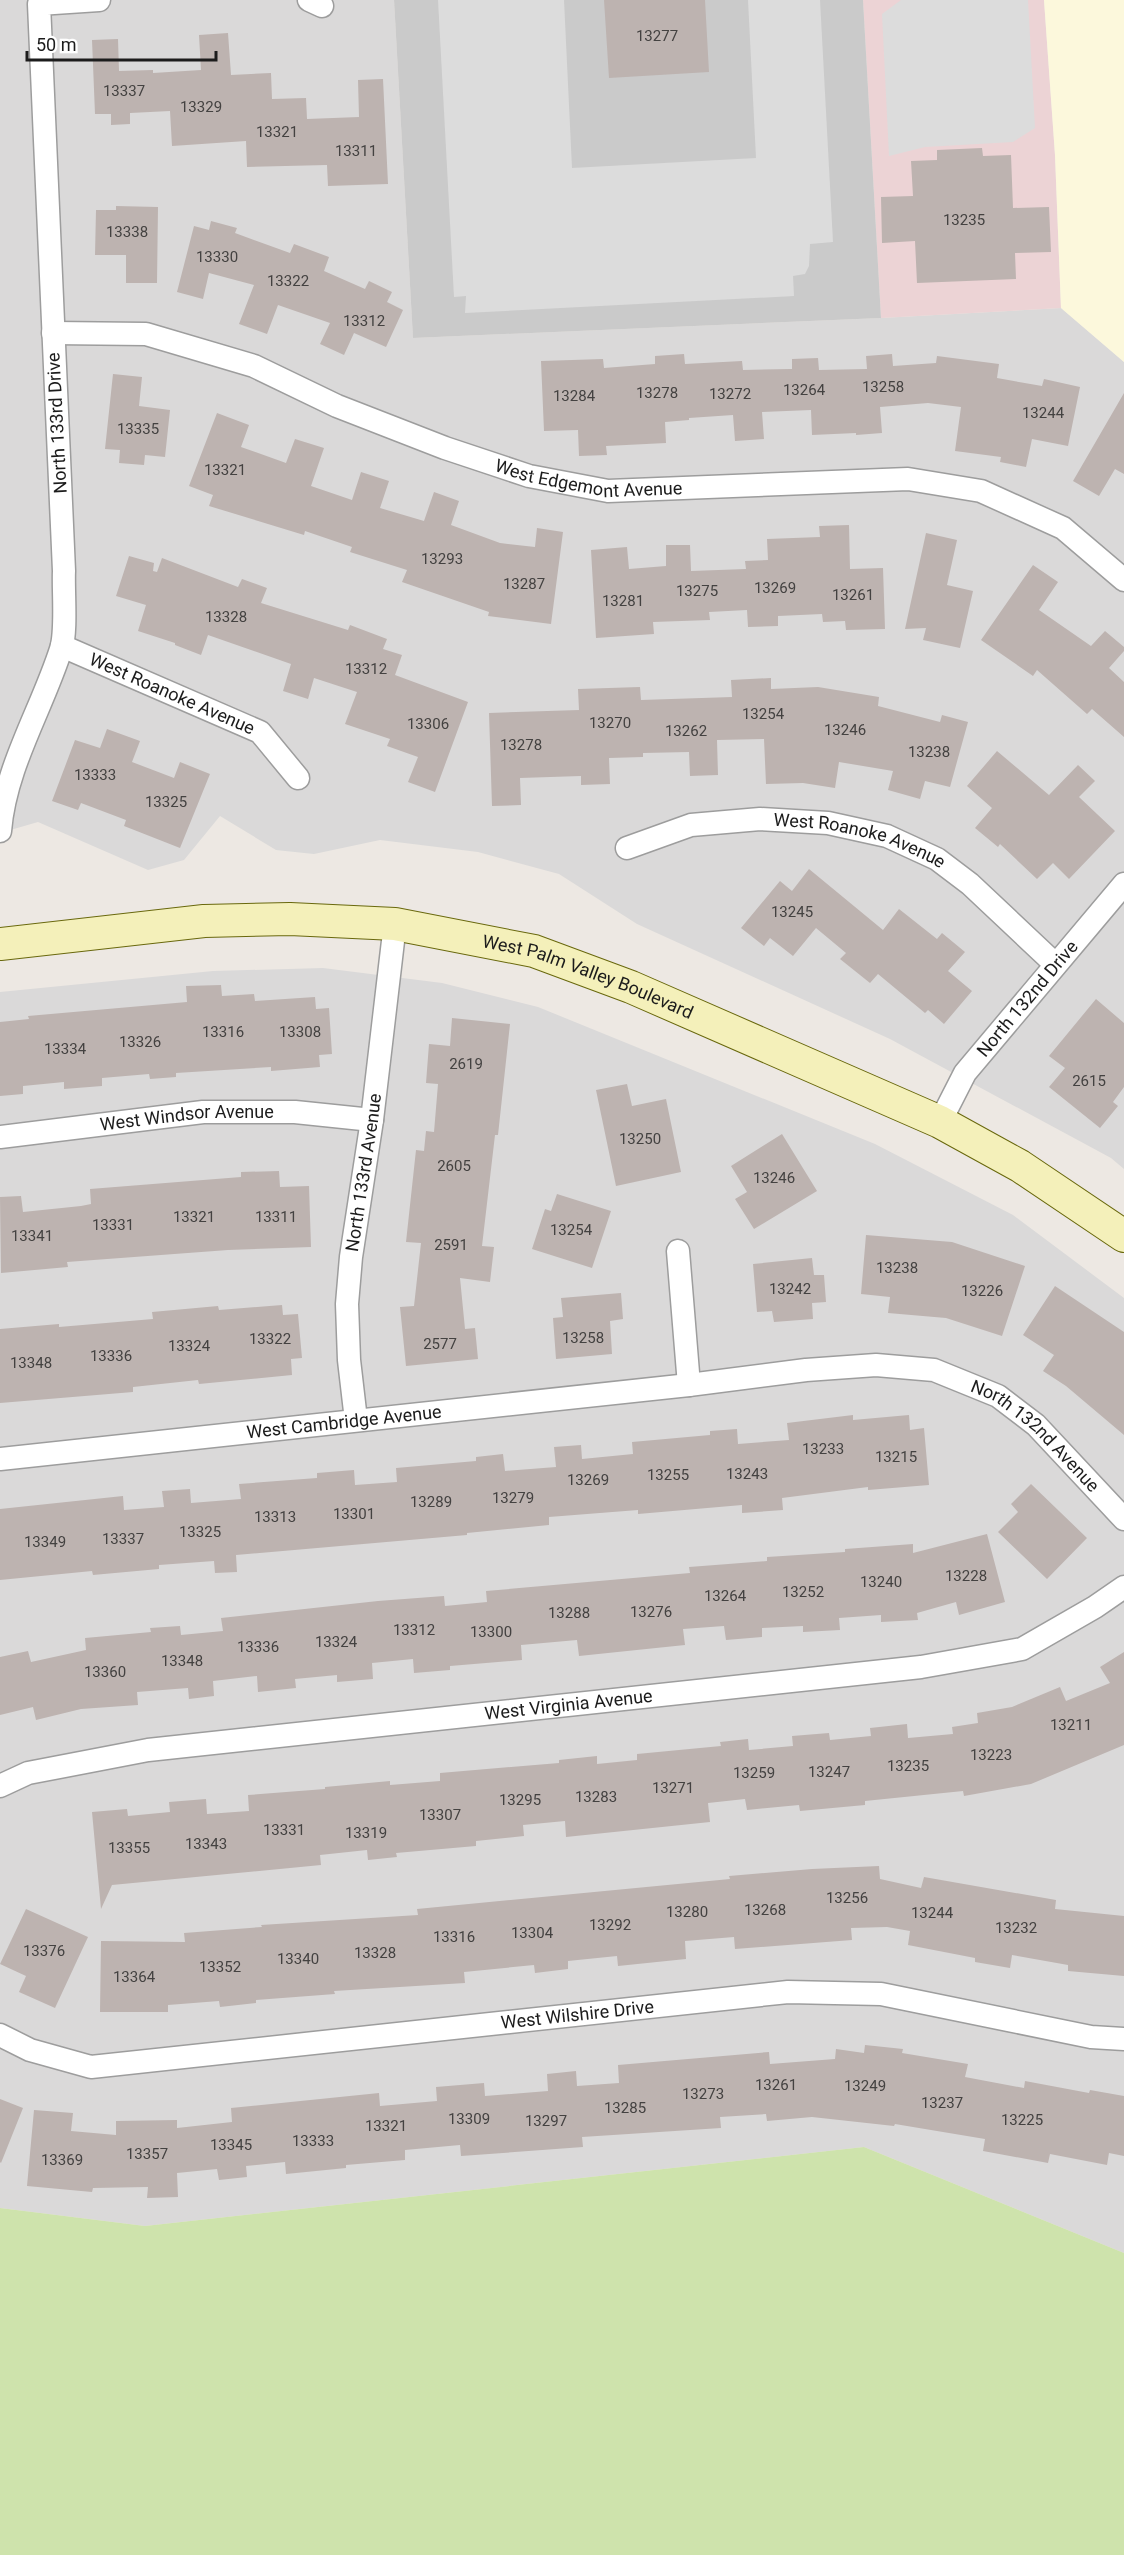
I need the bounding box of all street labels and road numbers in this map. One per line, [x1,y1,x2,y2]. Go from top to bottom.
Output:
street label: North 133rd Drive [42,352,71,494]
street label: West Edgemont Avenue [492,454,683,501]
street label: West Roanoke Avenue [86,648,258,738]
street label: West Roanoke Avenue [773,809,950,872]
street label: West Palm Valley Boulevard [481,930,697,1023]
street label: North 132nd Drive [972,936,1082,1061]
street label: North 133rd Avenue [341,1092,385,1253]
street label: West Windsor Avenue [99,1101,274,1135]
street label: North 132nd Avenue [968,1375,1104,1496]
street label: West Cambridge Avenue [245,1401,443,1442]
street label: West Virginia Avenue [483,1685,653,1724]
street label: West Wilshire Drive [500,1996,655,2033]

